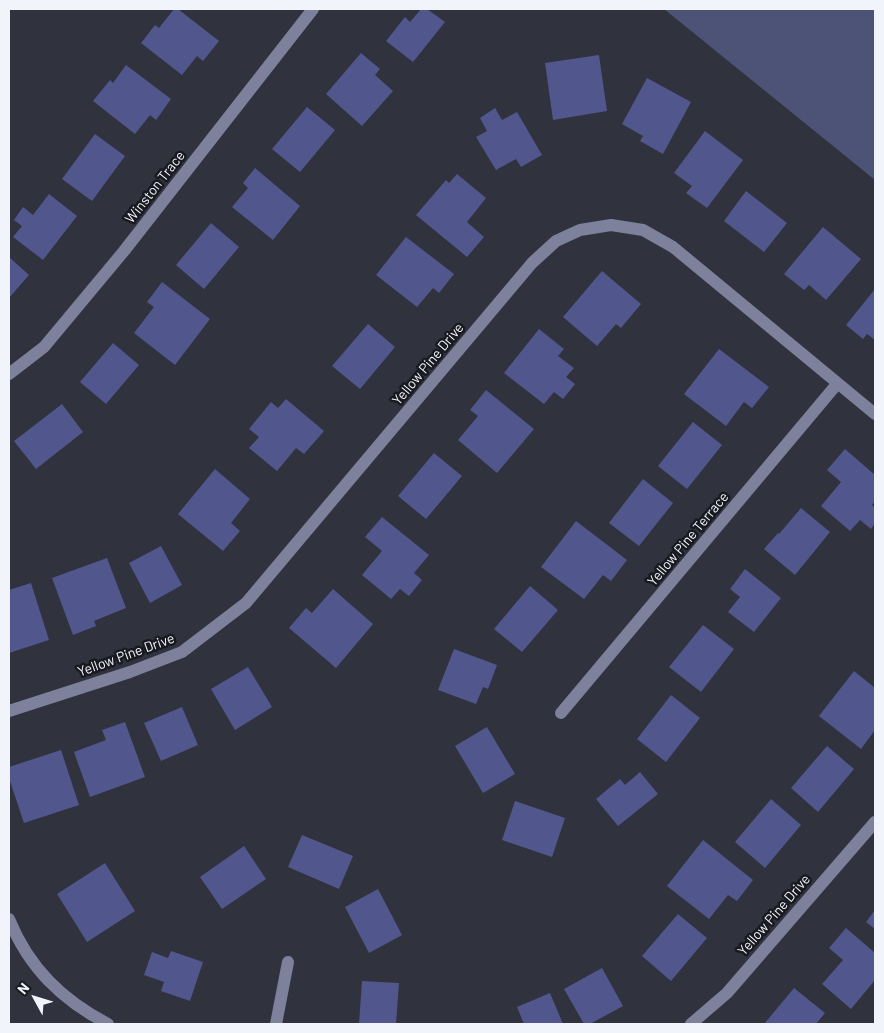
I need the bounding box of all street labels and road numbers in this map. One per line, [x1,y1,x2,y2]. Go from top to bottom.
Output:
street label: Winston Trace [122,147,188,227]
street label: Yellow Pine Drive [389,320,467,408]
street label: Yellow Pine Terrace [644,489,732,589]
street label: Yellow Pine Drive [75,630,177,680]
street label: Yellow Pine Drive [734,871,814,959]

